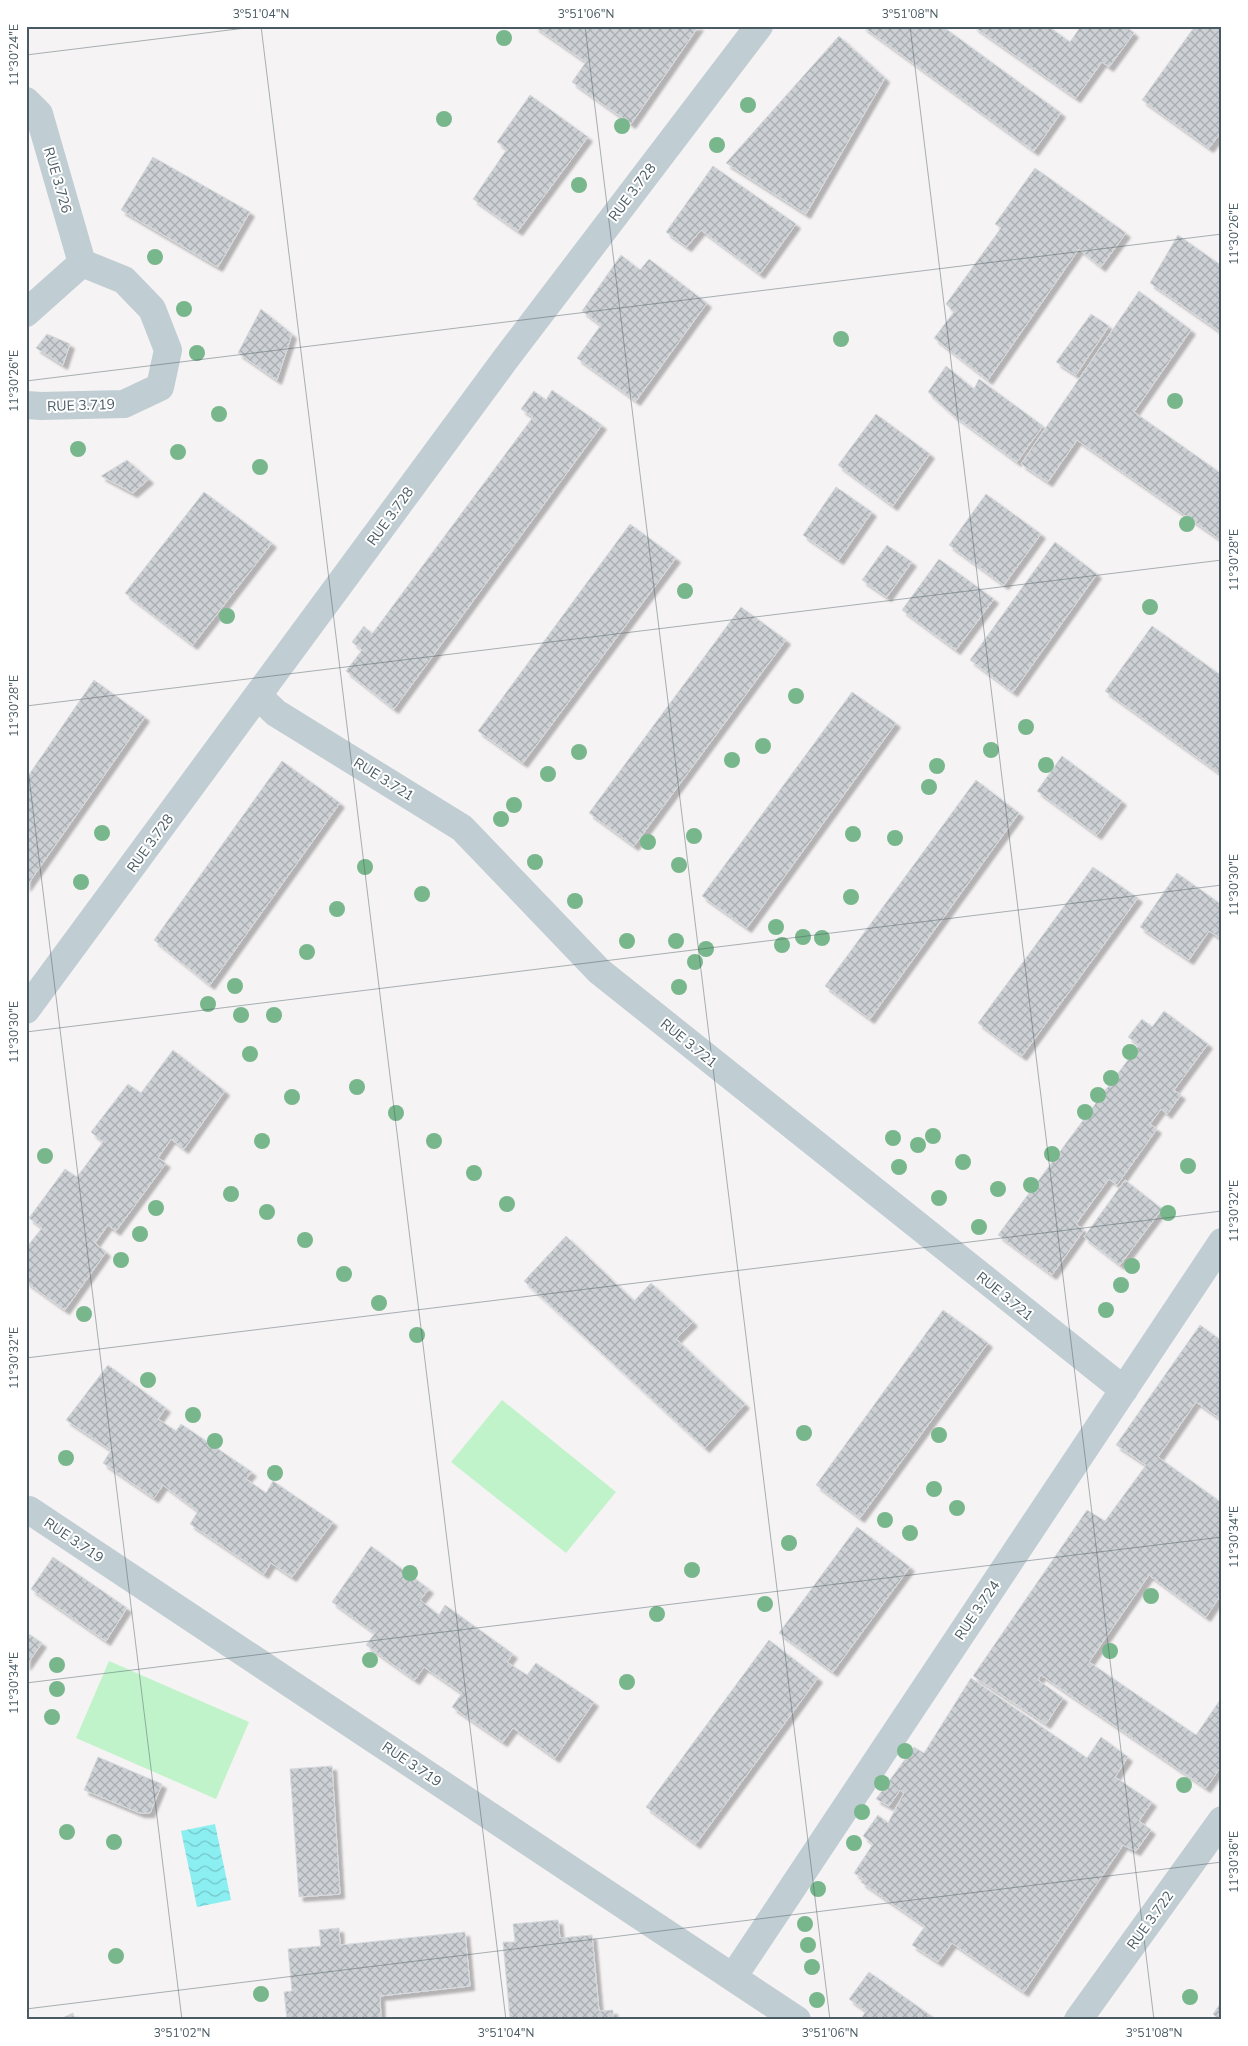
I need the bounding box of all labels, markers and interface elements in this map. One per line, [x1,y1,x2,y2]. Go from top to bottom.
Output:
text: 3°51'04"N [233,6,289,22]
text: 3°51'06"N [558,6,614,22]
text: 3°51'08"N [882,6,938,22]
text: 11°30'24"E [6,24,22,86]
street label: RUE 3.726 [39,145,76,215]
street label: RUE 3.728 [604,159,660,225]
text: 11°30'26"E [1226,203,1242,265]
text: 11°30'26"E [6,350,22,412]
street label: RUE 3.719 [47,395,115,416]
street label: RUE 3.728 [363,483,418,549]
text: 11°30'28"E [1226,529,1242,591]
text: 11°30'28"E [6,675,22,737]
street label: RUE 3.721 [350,753,418,806]
street label: RUE 3.728 [123,810,178,876]
text: 11°30'30"E [1226,854,1242,916]
text: 11°30'30"E [6,1001,22,1063]
street label: RUE 3.721 [656,1015,721,1072]
text: 11°30'32"E [1226,1180,1242,1242]
street label: RUE 3.721 [972,1268,1037,1325]
text: 11°30'32"E [6,1327,22,1389]
text: 11°30'34"E [1226,1506,1242,1568]
street label: RUE 3.719 [40,1513,107,1567]
street label: RUE 3.724 [950,1577,1004,1644]
text: 11°30'34"E [6,1652,22,1714]
street label: RUE 3.719 [378,1737,445,1791]
text: 11°30'36"E [1226,1831,1242,1893]
street label: RUE 3.722 [1123,1887,1178,1953]
text: 3°51'02"N [154,2025,210,2041]
text: 3°51'04"N [478,2025,534,2041]
text: 3°51'06"N [802,2025,858,2041]
text: 3°51'08"N [1126,2025,1182,2041]

